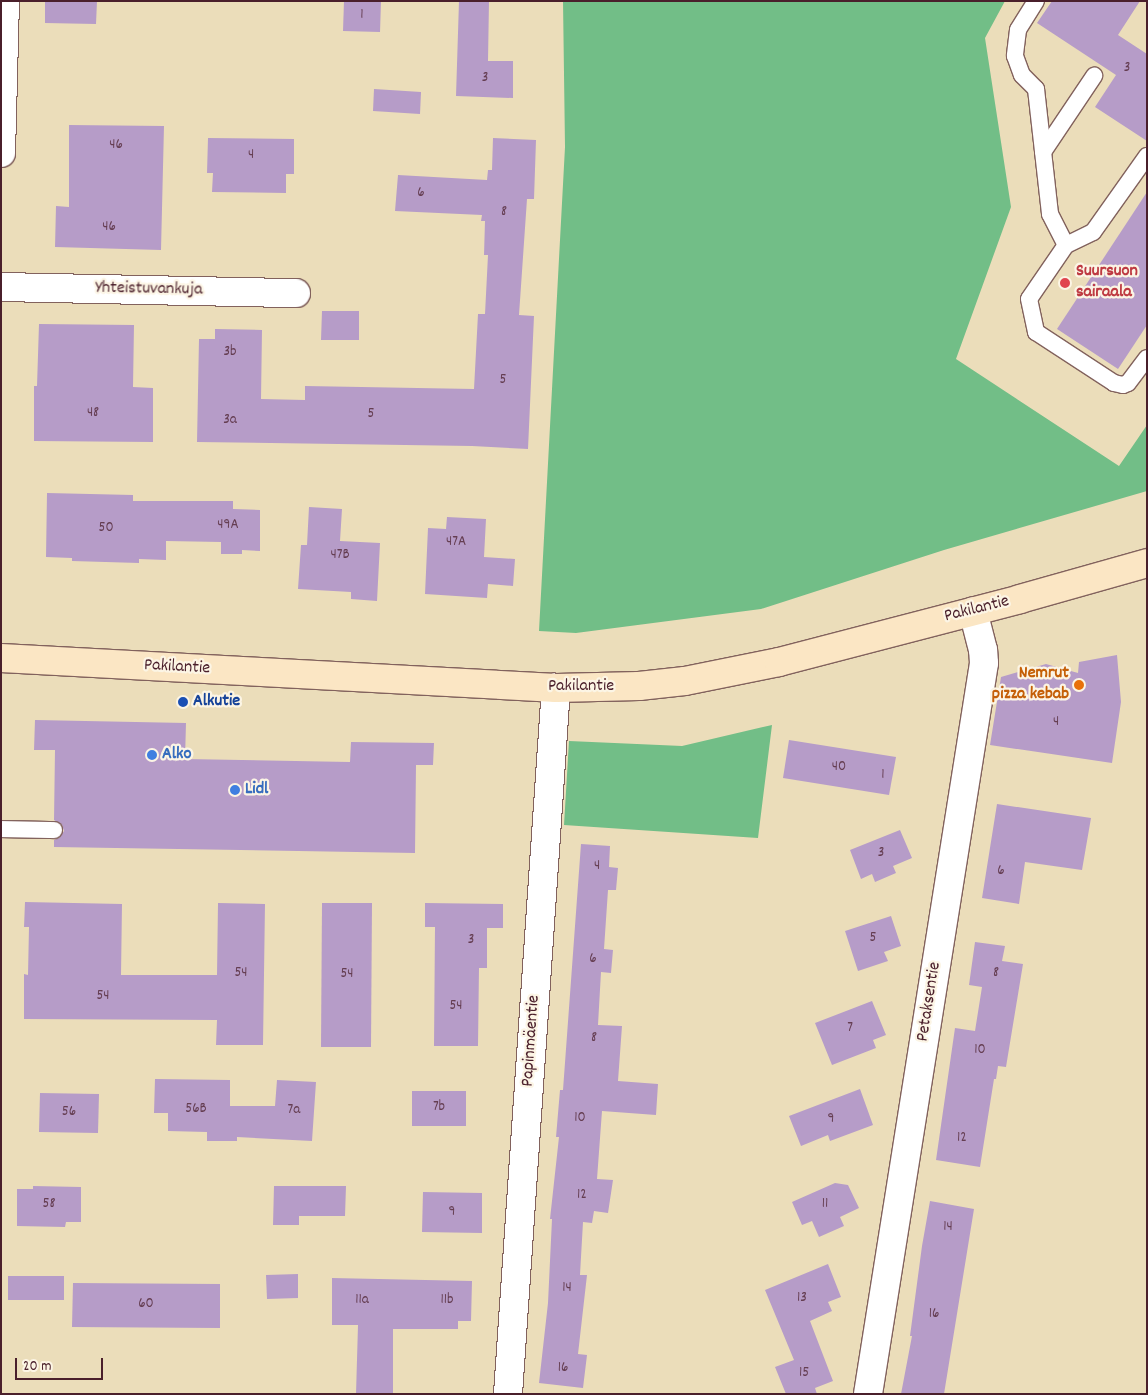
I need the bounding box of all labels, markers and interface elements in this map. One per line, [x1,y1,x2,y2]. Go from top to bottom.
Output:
house number: 1 [360,7,364,25]
house number: 3 [1124,60,1130,78]
house number: 3 [482,70,488,88]
house number: 46 [109,137,123,155]
house number: 4 [248,147,254,165]
house number: 6 [417,185,425,203]
house number: 8 [501,204,507,222]
house number: 46 [102,219,116,237]
place label: Suursuon sairaala [1076,262,1138,304]
marker: Suursuon sairaala [1058,276,1072,290]
street label: Yhteistuvankuja [95,278,203,302]
house number: 3b [223,344,237,362]
house number: 5 [500,372,506,390]
house number: 48 [87,405,99,423]
house number: 5 [368,406,374,424]
house number: 3a [223,412,237,430]
house number: 49A [217,517,239,535]
house number: 50 [98,520,114,538]
house number: 47A [446,534,466,552]
house number: 47B [330,547,350,565]
street label: Pakilantie [942,592,1012,628]
street label: Pakilantie [143,655,211,681]
place label: Nemrut pizza kebab [992,664,1069,706]
street label: Pakilantie [548,676,614,698]
marker: Nemrut pizza kebab [1073,679,1085,691]
place label: Alkutie [193,691,240,713]
marker: Alkutie [177,696,189,708]
house number: 4 [1053,714,1059,732]
place label: Alko [162,744,192,766]
marker: Alko [146,749,158,761]
house number: 40 [832,759,846,777]
house number: 1 [881,767,885,785]
place label: Lidl [245,779,268,801]
marker: Lidl [229,784,241,796]
house number: 3 [878,845,884,863]
house number: 4 [594,858,600,876]
house number: 6 [997,863,1005,881]
house number: 5 [870,930,876,948]
house number: 3 [468,932,474,950]
house number: 6 [589,951,597,969]
street label: Petaksentie [913,961,947,1043]
house number: 54 [234,965,248,983]
house number: 8 [993,965,999,983]
house number: 54 [340,966,354,984]
house number: 54 [96,988,110,1006]
street label: Papinmäentie [518,994,546,1088]
house number: 54 [449,998,463,1016]
house number: 7 [847,1020,853,1038]
house number: 8 [591,1030,597,1048]
house number: 10 [974,1042,986,1060]
house number: 7b [433,1099,445,1117]
house number: 56B [185,1101,207,1119]
house number: 7a [288,1102,300,1120]
house number: 56 [62,1104,76,1122]
house number: 10 [574,1110,586,1128]
house number: 9 [828,1111,834,1129]
house number: 12 [957,1130,967,1148]
house number: 12 [577,1187,587,1205]
house number: 58 [43,1196,55,1214]
house number: 11 [822,1196,828,1214]
house number: 9 [449,1204,455,1222]
house number: 14 [943,1219,953,1237]
house number: 14 [562,1280,572,1298]
house number: 13 [797,1290,807,1308]
house number: 11a [355,1292,369,1310]
house number: 11b [440,1292,454,1310]
house number: 60 [138,1296,154,1314]
house number: 16 [929,1306,939,1324]
scale bar [18,1348,105,1380]
text: 20 m [23,1356,51,1378]
house number: 16 [558,1360,568,1378]
house number: 15 [799,1365,809,1383]

